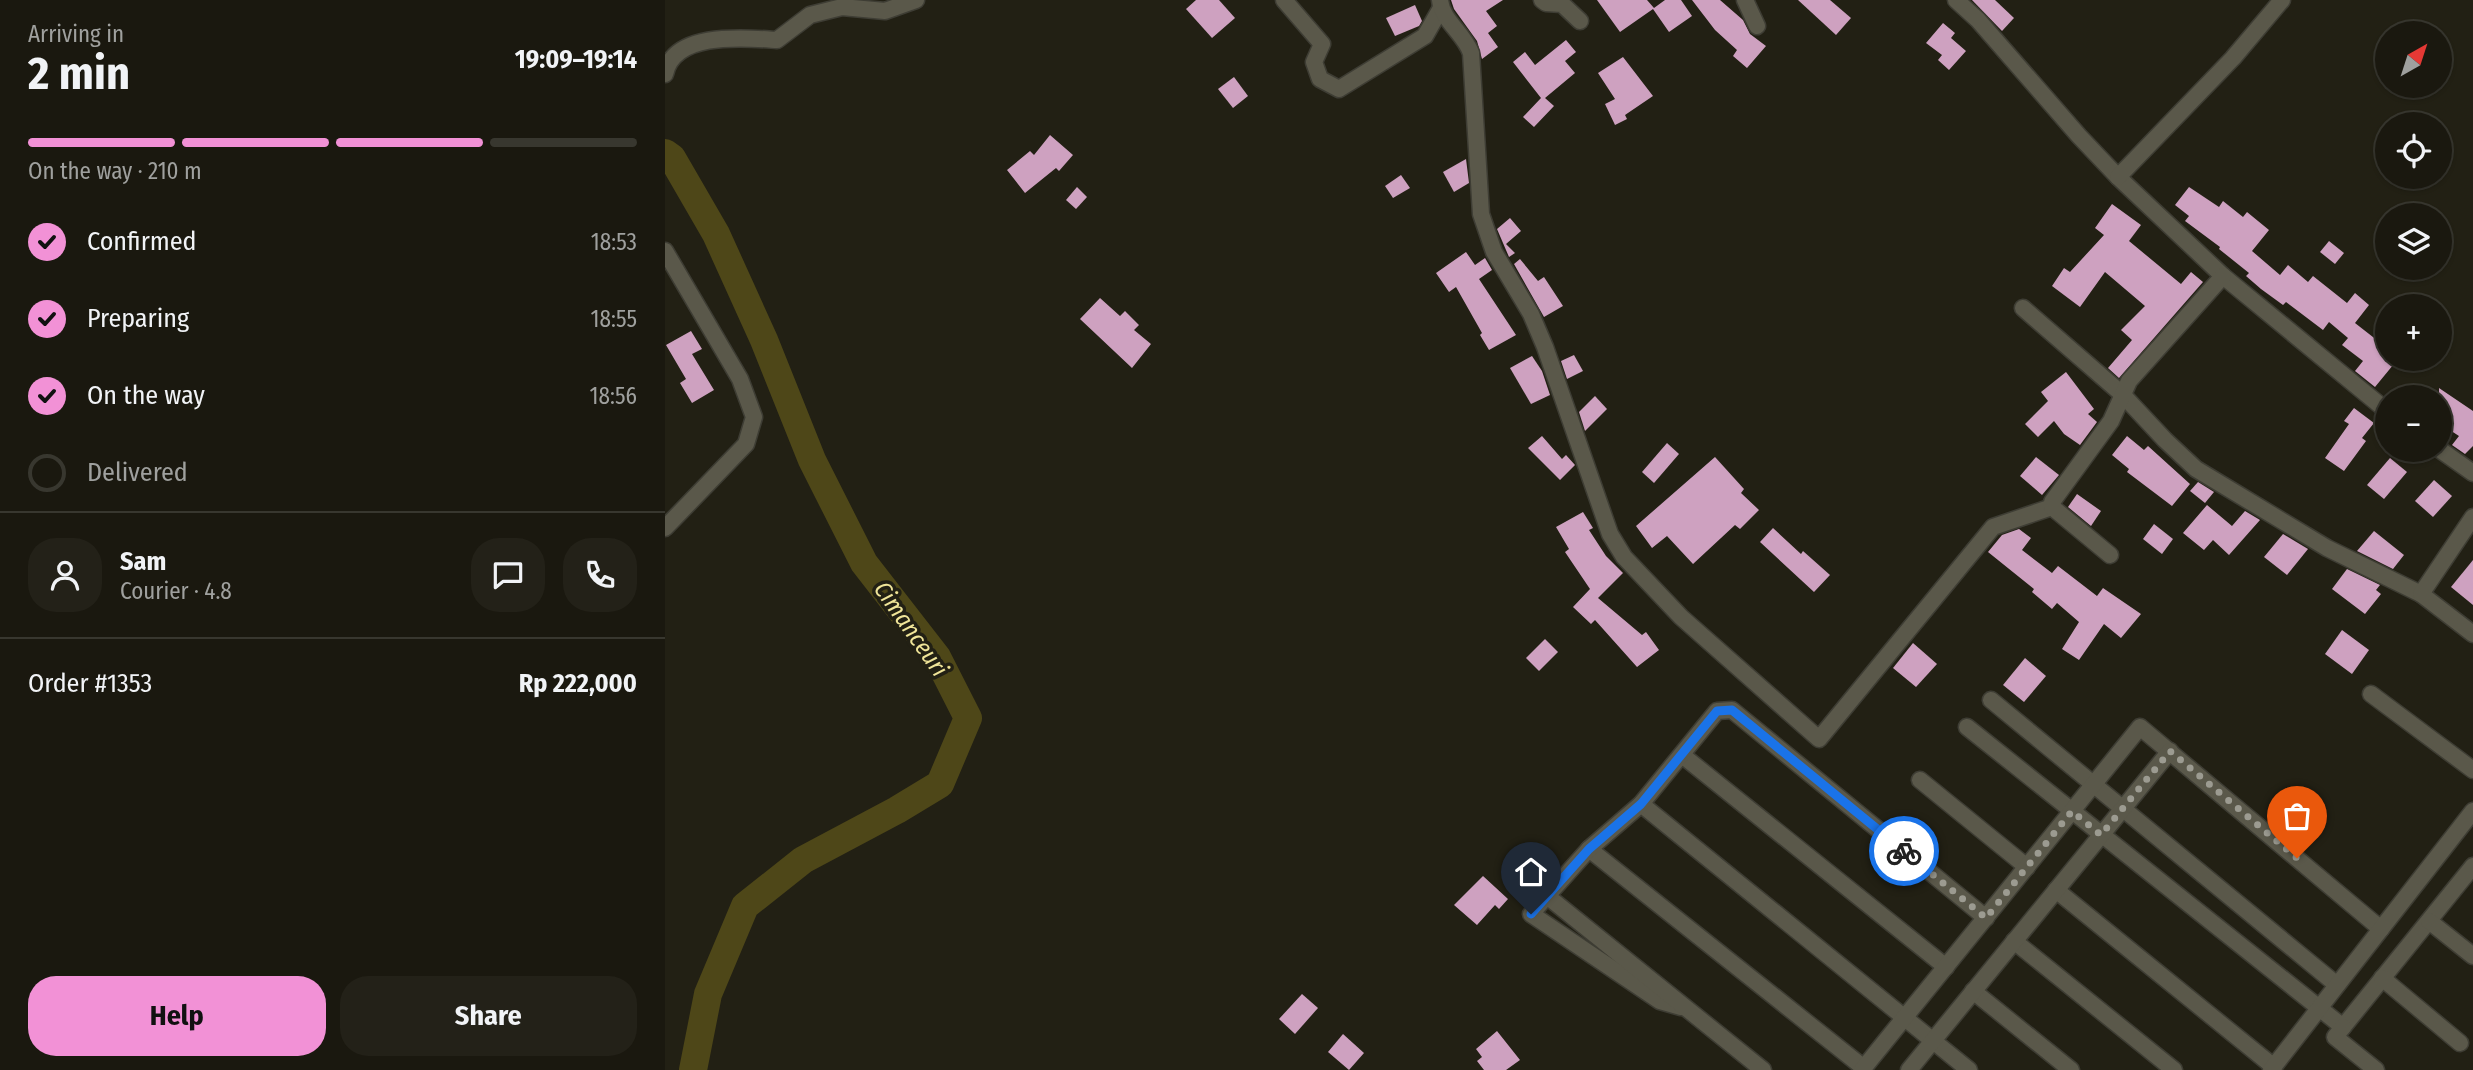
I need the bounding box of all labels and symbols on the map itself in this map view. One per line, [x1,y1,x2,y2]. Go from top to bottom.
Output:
north arrow [2375,21,2452,98]
water label: Cimanceuri [868,576,954,682]
pin [2267,786,2327,858]
courier [1869,816,1939,886]
pin [1501,842,1561,914]

